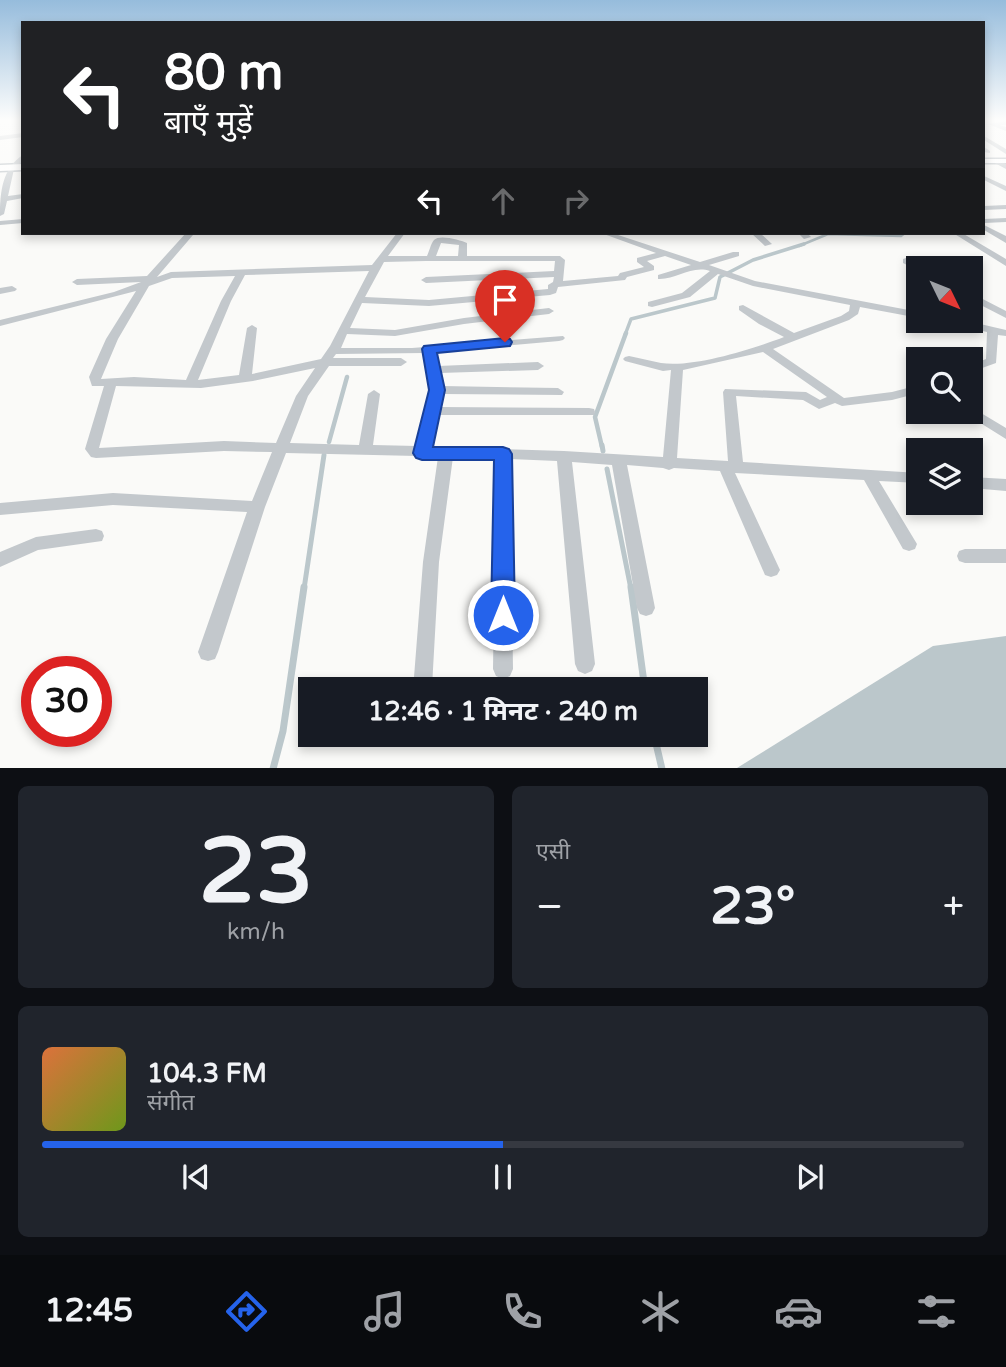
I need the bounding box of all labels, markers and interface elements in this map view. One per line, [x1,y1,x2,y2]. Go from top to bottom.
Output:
text: 80 m [164,44,283,103]
icon: left [49,49,140,140]
text: बाएँ मुड़ें [164,104,253,142]
icon: left [411,182,449,220]
icon: ahead [484,182,522,220]
icon: right [557,182,595,220]
north arrow [906,256,984,332]
map controls [906,256,983,515]
pin [475,270,535,342]
icon: arrive [486,281,524,319]
button: search [906,347,983,424]
button: layers [906,438,983,515]
position arrow [466,578,540,652]
speed limit sign: 30 [21,656,112,747]
text: 12:46 · 1 मिनट · 240 m [368,696,638,727]
text: 23 [199,817,313,927]
text: एसी [536,838,570,866]
text: 23° [710,875,795,938]
text: − [536,884,563,930]
text: + [943,884,964,930]
text: km/h [227,918,285,946]
text: 104.3 FM [147,1058,267,1089]
text: संगीत [147,1089,195,1117]
icon: previous [177,1158,215,1196]
icon: pause [484,1158,522,1196]
icon: next [791,1158,829,1196]
icon: directions [222,1287,271,1336]
icon: music [360,1287,409,1336]
icon: phone [498,1287,547,1336]
icon: climate [636,1287,685,1336]
icon: car [774,1287,823,1336]
icon: filters [912,1287,961,1336]
text: 12:45 [45,1292,133,1330]

